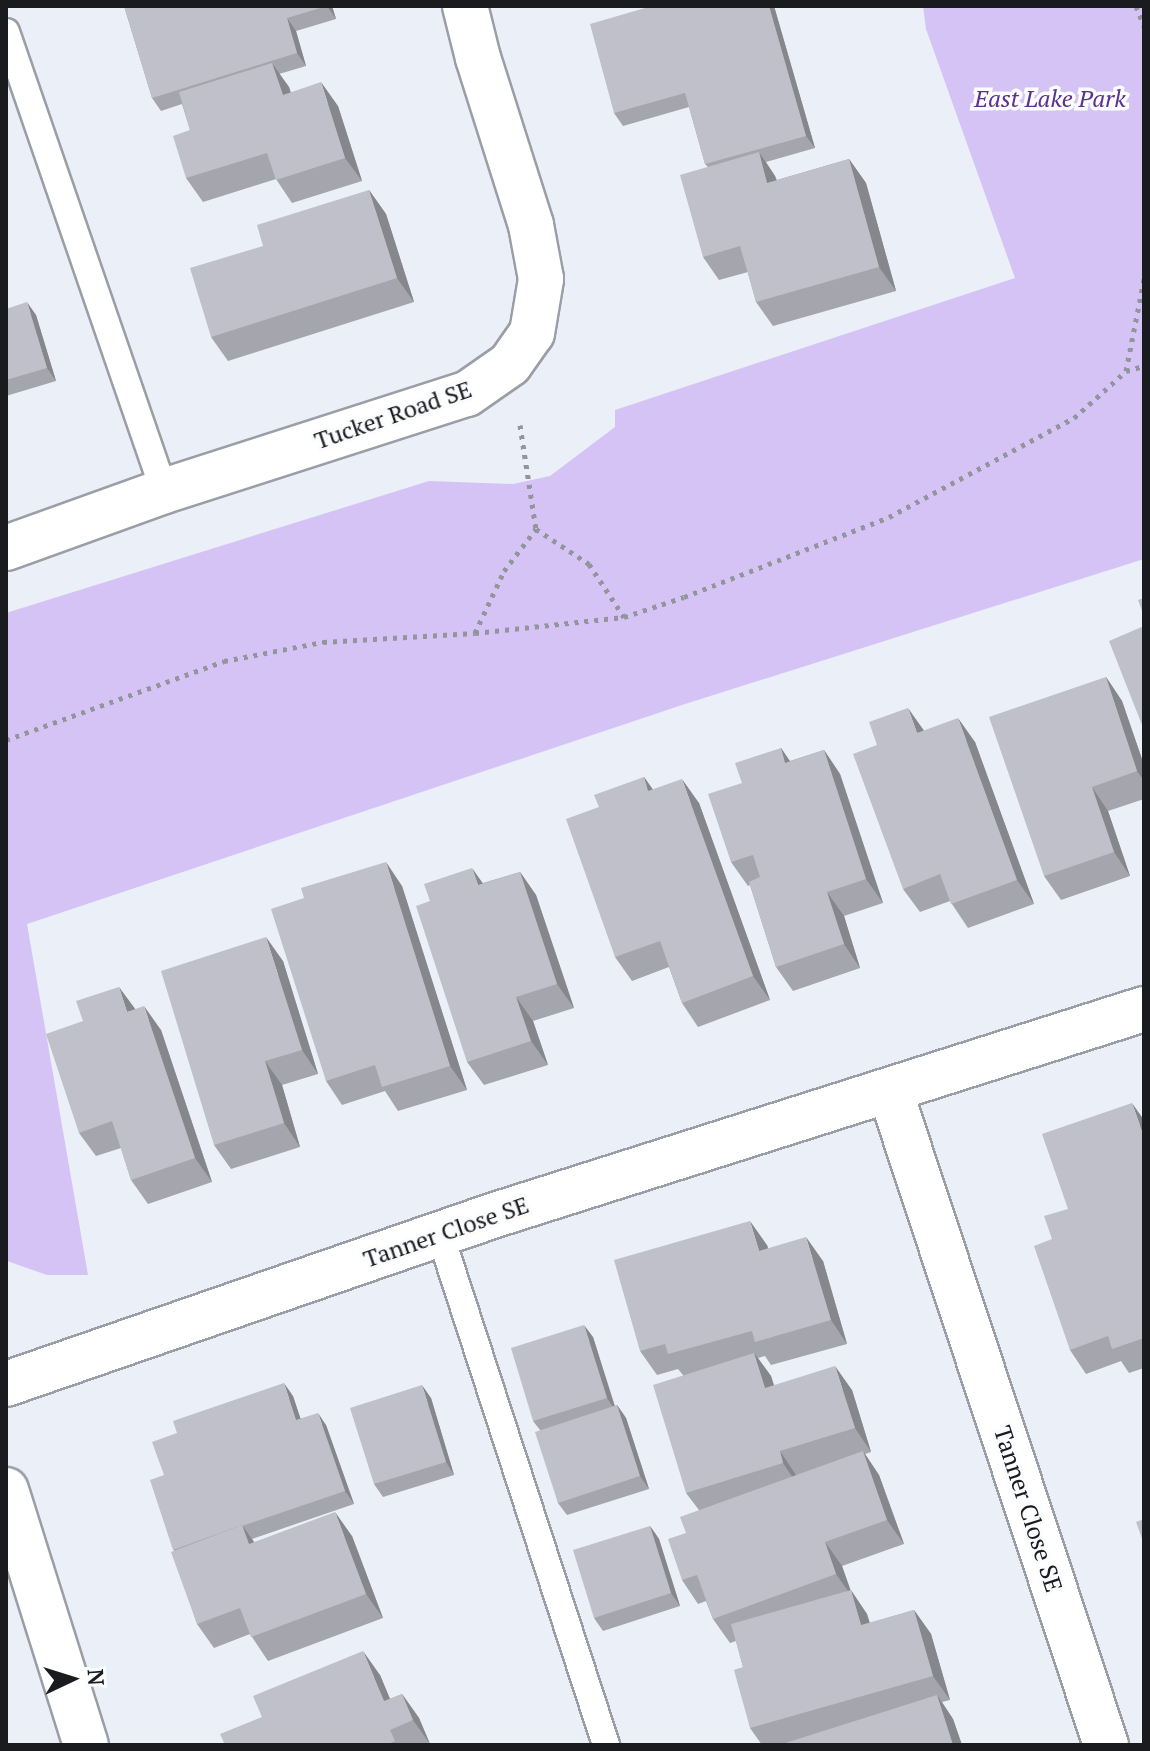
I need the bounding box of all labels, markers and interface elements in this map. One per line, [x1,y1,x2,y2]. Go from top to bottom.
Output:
park label: East Lake Park [974,85,1126,113]
street label: Tucker Road SE [311,375,475,455]
street label: Tanner Close SE [360,1190,532,1274]
street label: Tanner Close SE [988,1422,1068,1596]
north arrow [32,1639,112,1719]
text: N [81,1668,111,1687]

